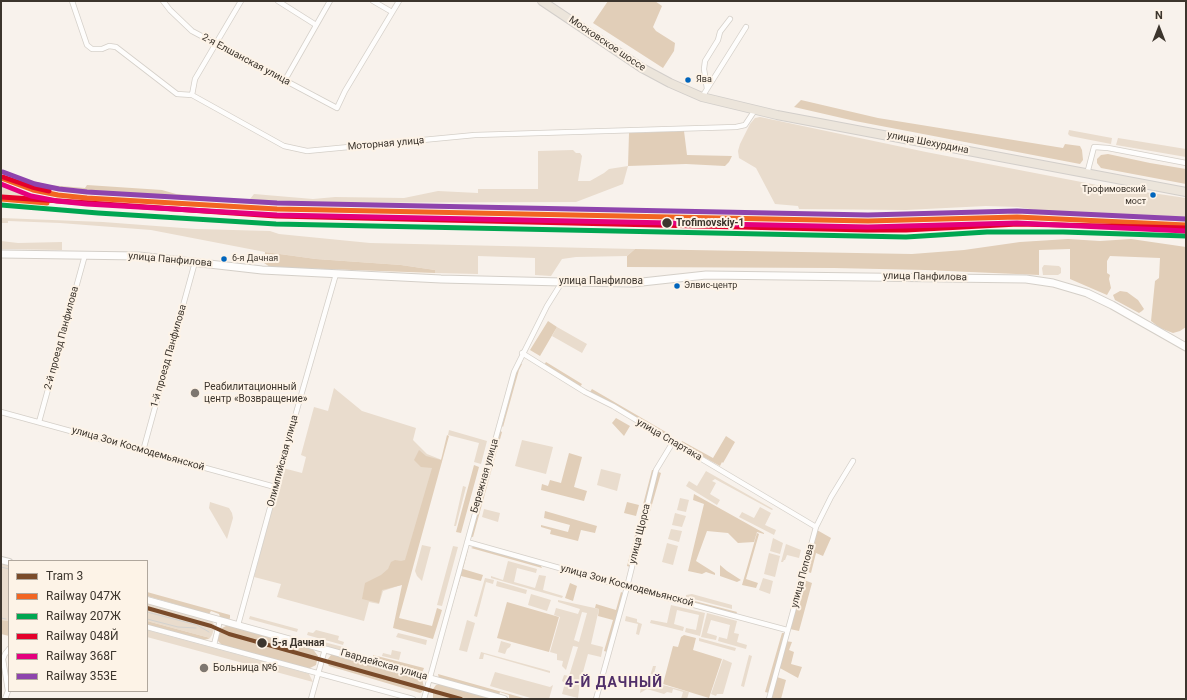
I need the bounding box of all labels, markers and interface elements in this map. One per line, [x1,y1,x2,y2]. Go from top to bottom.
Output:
north arrow [1139,8,1179,48]
text: N [1155,9,1163,22]
street label: Московское шоссе [566,14,648,74]
street label: 2-я Елшанская улица [200,32,292,88]
marker: Ява [683,75,693,85]
place label: Ява [696,75,712,85]
street label: улица Шехурдина [886,129,970,157]
street label: Моторная улица [347,135,425,153]
place label: Трофимовский мост [1082,185,1146,206]
marker: Трофимовский мост [1148,190,1158,200]
marker: Trofimovskiy-1 [660,216,674,230]
place label: Trofimovskiy-1 [676,217,744,229]
street label: улица Панфилова [128,250,212,270]
marker: 6-я Дачная [219,254,229,264]
place label: 6-я Дачная [232,254,278,264]
street label: улица Панфилова [883,270,967,284]
street label: улица Панфилова [559,275,643,287]
marker: Элвис-центр [672,281,682,291]
place label: Элвис-центр [684,281,737,291]
street label: 2-й проезд Панфилова [42,285,82,391]
street label: 1-й проезд Панфилова [149,303,189,409]
place label: Реабилитационный центр «Возвращение» [204,381,308,404]
marker: Реабилитационный центр «Возвращение» [189,387,201,399]
street label: Олимпийская улица [265,414,301,508]
street label: улица Спартака [634,416,704,464]
street label: улица Зои Космодемьянской [70,424,206,474]
street label: Бережная улица [469,437,501,515]
street label: улица Щорса [627,503,653,565]
street label: улица Попова [789,543,817,609]
legend [8,560,148,692]
street label: улица Зои Космодемьянской [559,562,695,610]
text: Tram 3 [46,569,83,583]
text: Railway 047Ж [46,589,121,603]
text: Railway 207Ж [46,609,121,623]
text: Railway 048Й [46,629,119,643]
marker: 5-я Дачная [255,636,269,650]
place label: 5-я Дачная [272,637,325,649]
street label: Гвардейская улица [339,647,429,683]
text: Railway 368Г [46,649,117,663]
marker: Больница №6 [198,662,210,674]
place label: Больница №6 [213,662,277,674]
text: Railway 353Е [46,669,117,683]
district label: 4-Й ДАЧНЫЙ [565,675,663,691]

